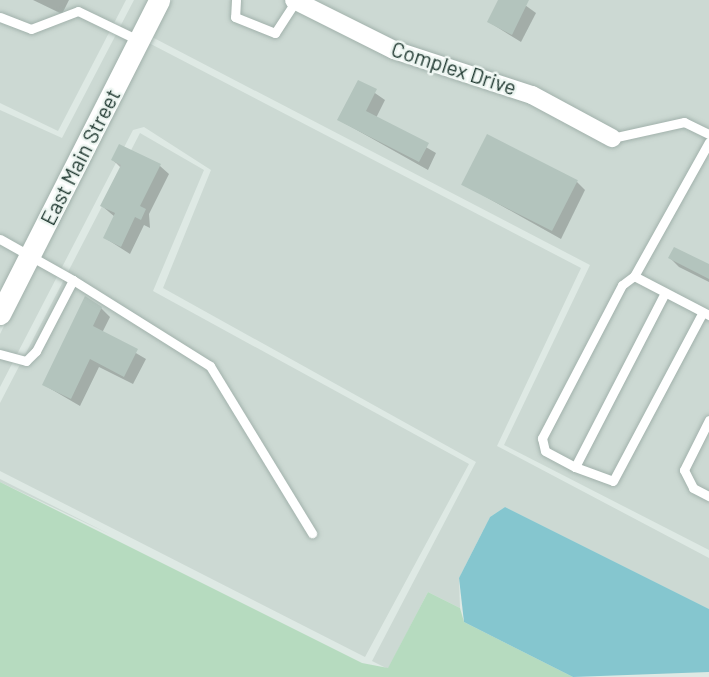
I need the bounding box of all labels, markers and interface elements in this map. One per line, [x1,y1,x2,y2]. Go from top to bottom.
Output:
street label: Complex Drive [388,36,520,100]
street label: East Main Street [35,85,125,229]

